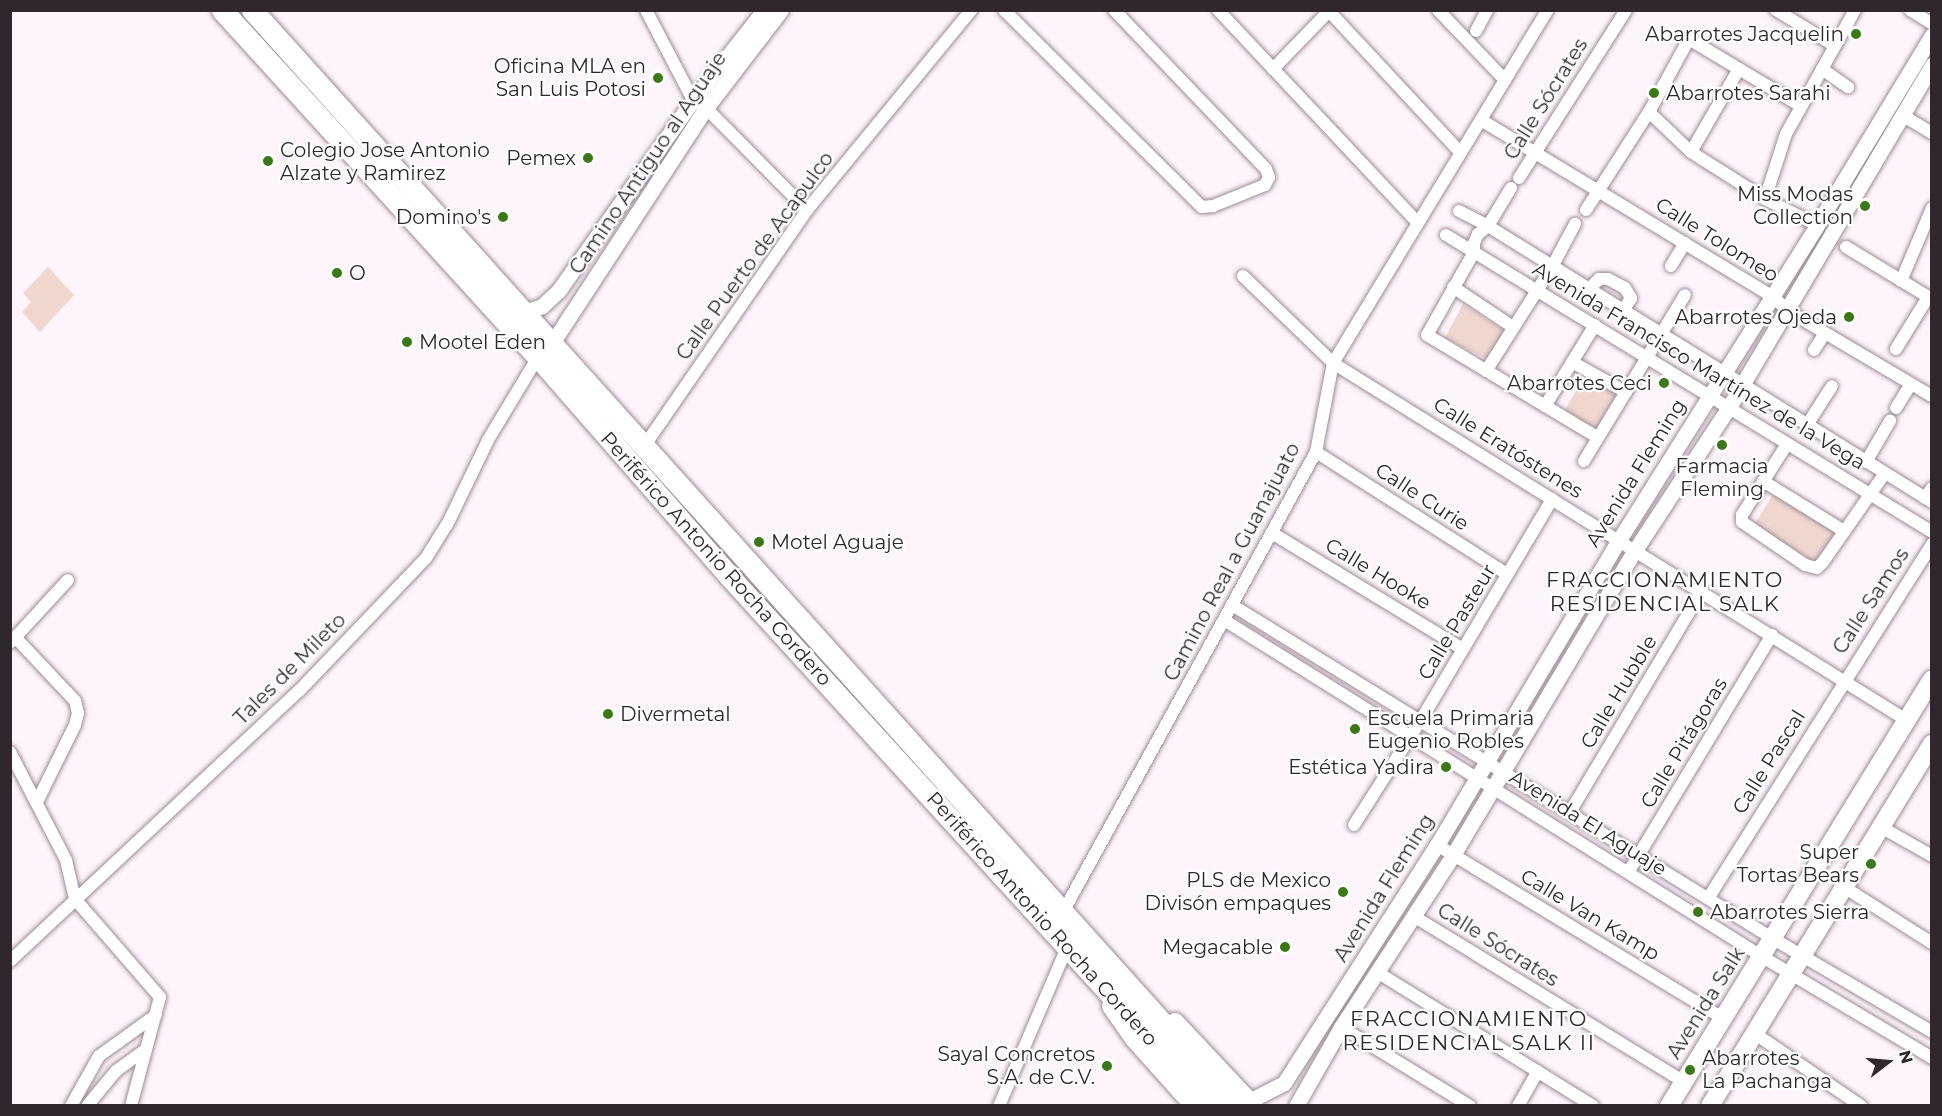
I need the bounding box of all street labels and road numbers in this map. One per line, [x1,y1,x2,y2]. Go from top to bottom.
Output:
street label: Calle Sócrates [1499,34,1593,164]
street label: Camino Antiguo al Aguaje [564,47,732,279]
street label: Calle Puerto de Acapulco [671,147,839,365]
street label: Calle Tolomeo [1651,193,1783,287]
street label: Avenida Francisco Martínez de la Vega [1528,257,1870,475]
street label: Calle Eratóstenes [1429,392,1587,504]
street label: Avenida Fleming [1581,395,1691,551]
street label: Periférico Antonio Rocha Cordero [595,427,837,691]
street label: Camino Real a Guanajuato [1159,439,1305,685]
street label: Calle Curie [1371,458,1473,536]
street label: Calle Hooke [1321,533,1435,615]
street label: Calle Samos [1828,544,1914,658]
street label: Calle Pasteur [1413,560,1501,684]
street label: Tales de Mileto [229,608,351,730]
street label: Calle Hubble [1576,631,1662,753]
street label: Calle Pitágoras [1636,673,1732,813]
street label: Calle Pascal [1728,706,1810,818]
street label: Avenida El Aguaje [1505,765,1671,881]
street label: Periférico Antonio Rocha Cordero [921,787,1163,1051]
street label: Avenida Fleming [1329,810,1439,966]
street label: Calle Van Kamp [1516,864,1664,966]
street label: Calle Sócrates [1433,898,1563,992]
street label: Avenida Salk [1662,943,1750,1063]

